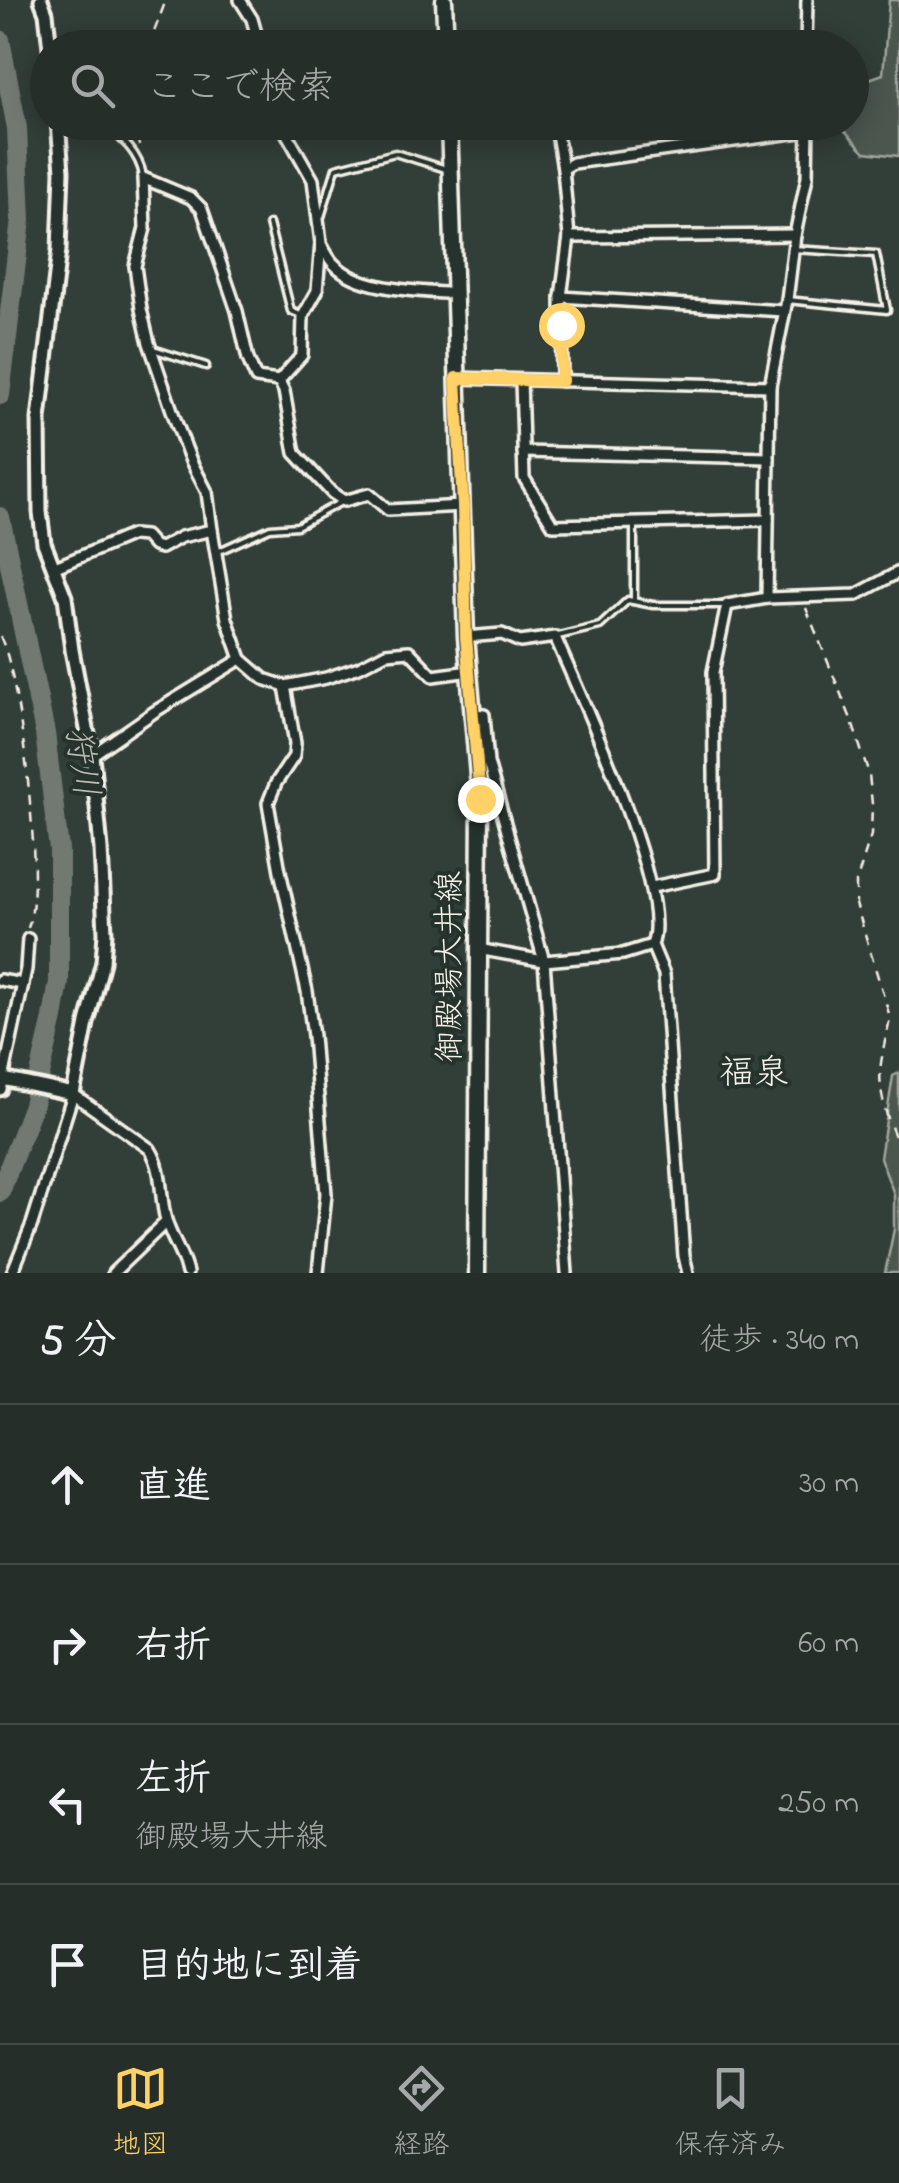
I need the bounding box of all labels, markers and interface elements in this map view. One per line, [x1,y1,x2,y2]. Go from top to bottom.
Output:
search box [30,30,869,140]
icon: search [65,58,120,113]
text: ここで検索 [145,61,335,117]
route start [539,303,585,349]
water label: 狩川 [50,724,110,800]
route end [458,777,504,823]
street label: 御殿場大井線 [428,871,475,1063]
district label: 福泉 [719,1049,789,1100]
text: 5 分 [40,1312,117,1373]
text: 徒歩 · 340 m [699,1318,859,1365]
icon: ahead [40,1457,95,1512]
text: 直進 [135,1460,211,1516]
text: 30 m [799,1461,859,1508]
icon: right [40,1617,95,1672]
text: 右折 [135,1620,211,1676]
text: 60 m [798,1621,859,1668]
text: 左折 [135,1753,211,1809]
icon: left [40,1777,95,1832]
text: 250 m [778,1781,859,1828]
text: 御殿場大井線 [135,1815,327,1862]
icon: arrive [40,1937,95,1992]
text: 目的地に到着 [135,1940,363,1996]
tab: 地図 [112,2061,169,2167]
tab: 経路 [393,2061,450,2167]
tab: 保存済み [674,2061,787,2167]

